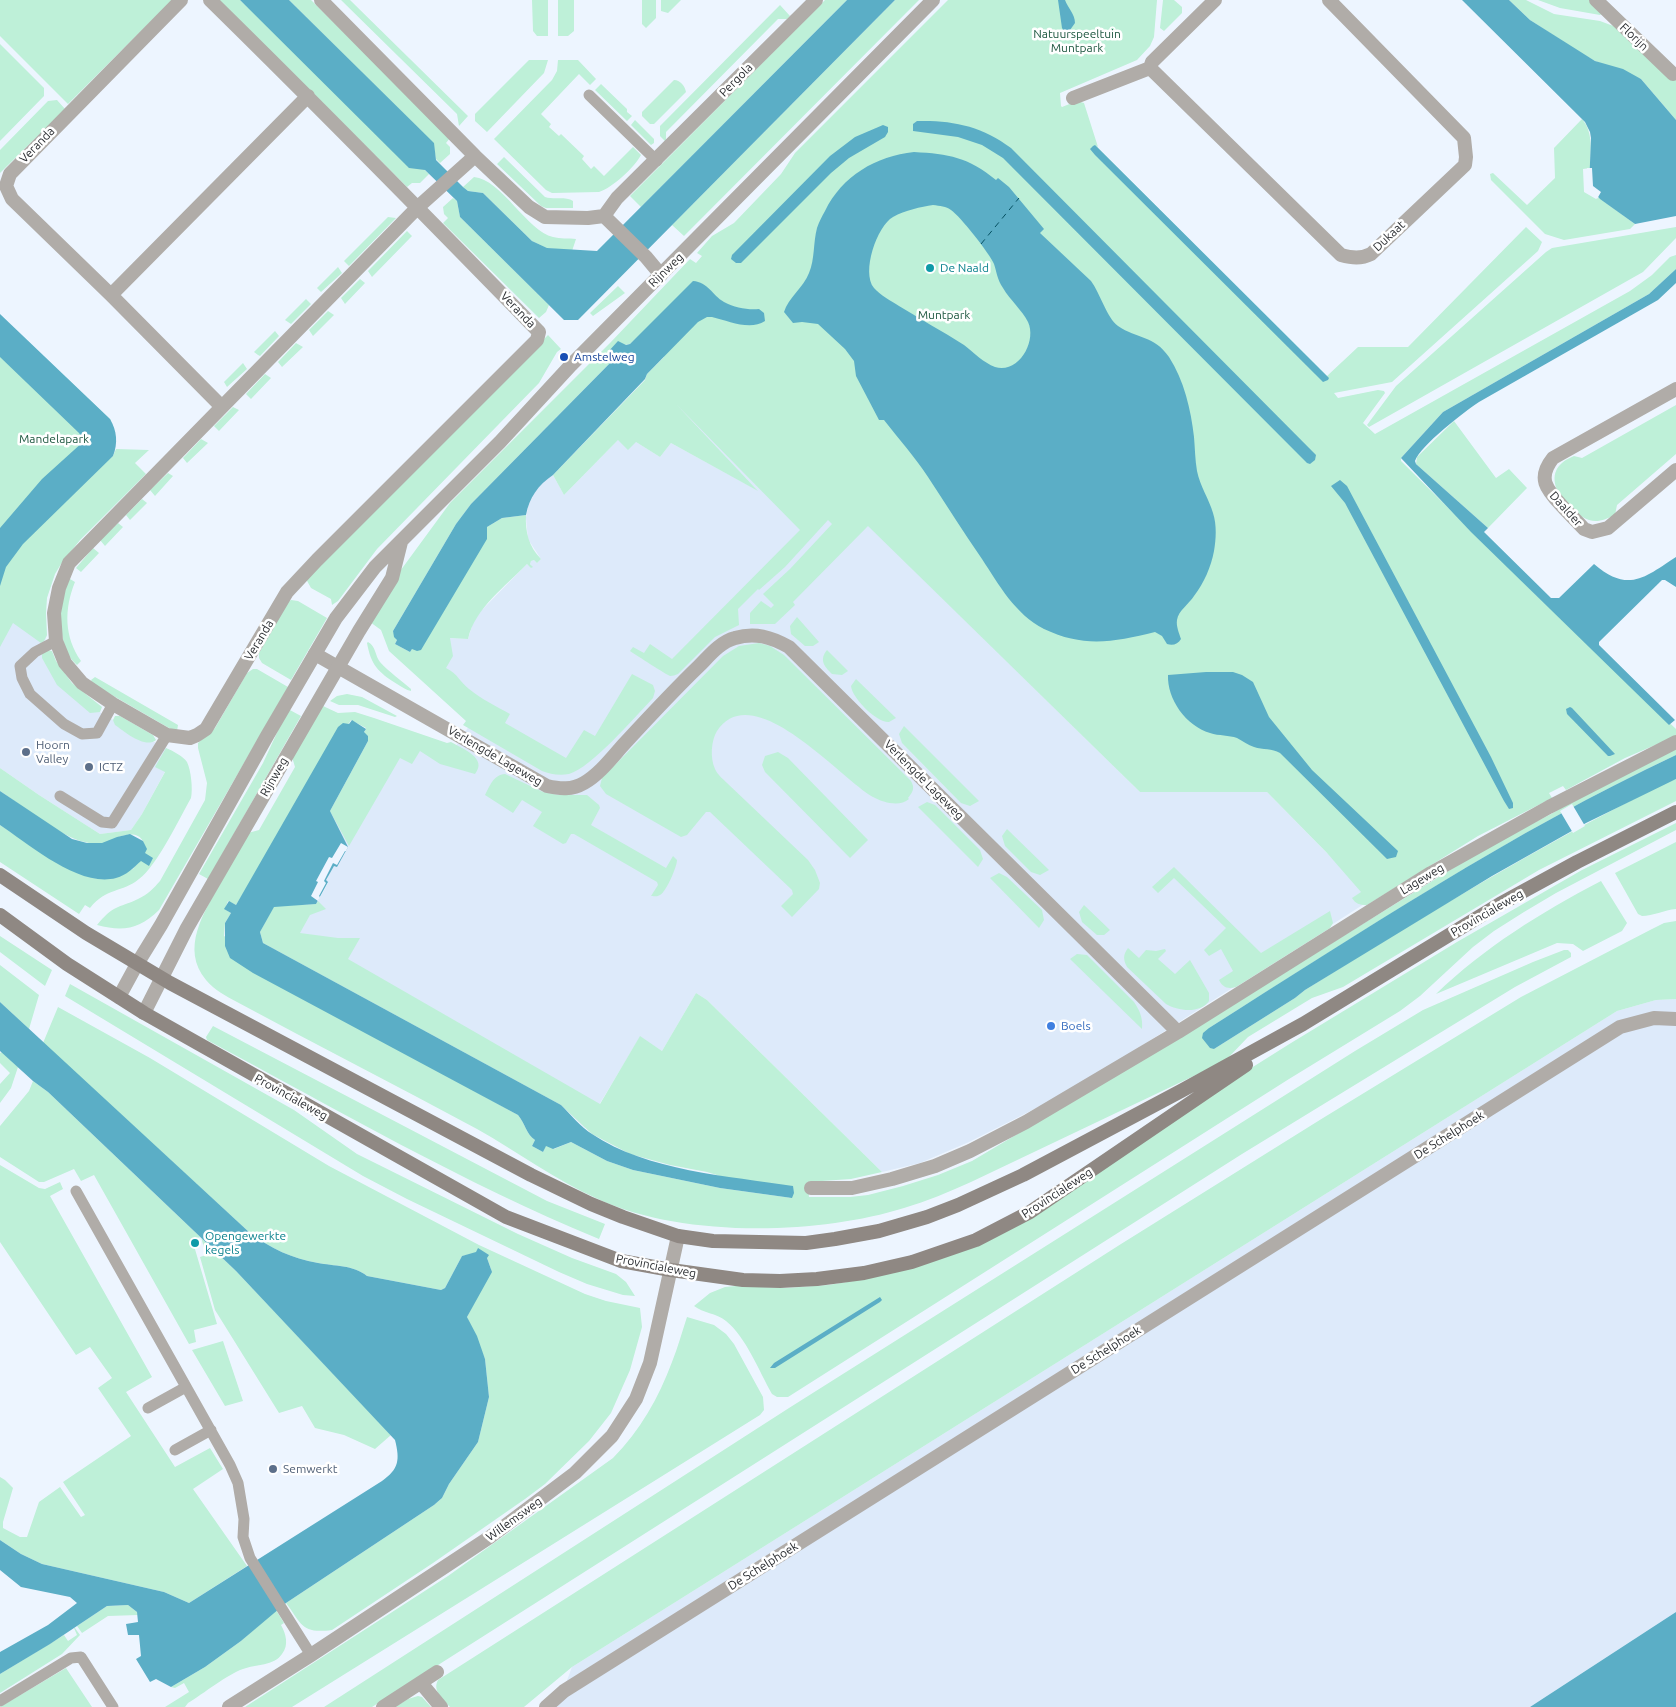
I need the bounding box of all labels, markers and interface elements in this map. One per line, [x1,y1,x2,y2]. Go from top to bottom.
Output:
street label: Florijn [1617,20,1651,54]
park label: Natuurspeeltuin Muntpark [1033,27,1121,55]
street label: Pergola [716,60,756,100]
street label: Veranda [16,124,58,166]
street label: Dukaat [1370,218,1408,254]
street label: Rijnweg [646,250,686,290]
place label: De Naald [940,261,989,275]
marker: De Naald [924,262,936,274]
street label: Veranda [497,289,539,331]
park label: Muntpark [918,308,970,322]
place label: Amstelweg [574,350,635,364]
marker: Amstelweg [558,351,570,363]
park label: Mandelapark [19,432,89,446]
street label: Daalder [1547,489,1585,529]
street label: Veranda [241,617,277,663]
street label: Verlengde Lageweg [445,723,545,789]
street label: Verlengde Lageweg [881,737,967,823]
place label: Hoorn Valley [36,738,70,766]
marker: Hoorn Valley [20,746,32,758]
street label: Rijnweg [257,755,291,799]
place label: ICTZ [99,760,123,774]
marker: ICTZ [83,761,95,773]
street label: Lageweg [1397,860,1447,898]
street label: Provincialeweg [1448,886,1526,940]
place label: Boels [1061,1019,1091,1033]
marker: Boels [1045,1020,1057,1032]
street label: Provincialeweg [252,1071,330,1123]
street label: De Schelphoek [1411,1108,1487,1162]
street label: Provincialeweg [1019,1165,1095,1221]
place label: Opengewerkte kegels [205,1229,286,1257]
marker: Opengewerkte kegels [189,1237,201,1249]
street label: Provincialeweg [615,1251,697,1281]
street label: De Schelphoek [1068,1323,1144,1377]
place label: Semwerkt [283,1462,338,1476]
marker: Semwerkt [267,1463,279,1475]
street label: Willemsweg [483,1494,545,1544]
street label: De Schelphoek [725,1539,801,1593]

